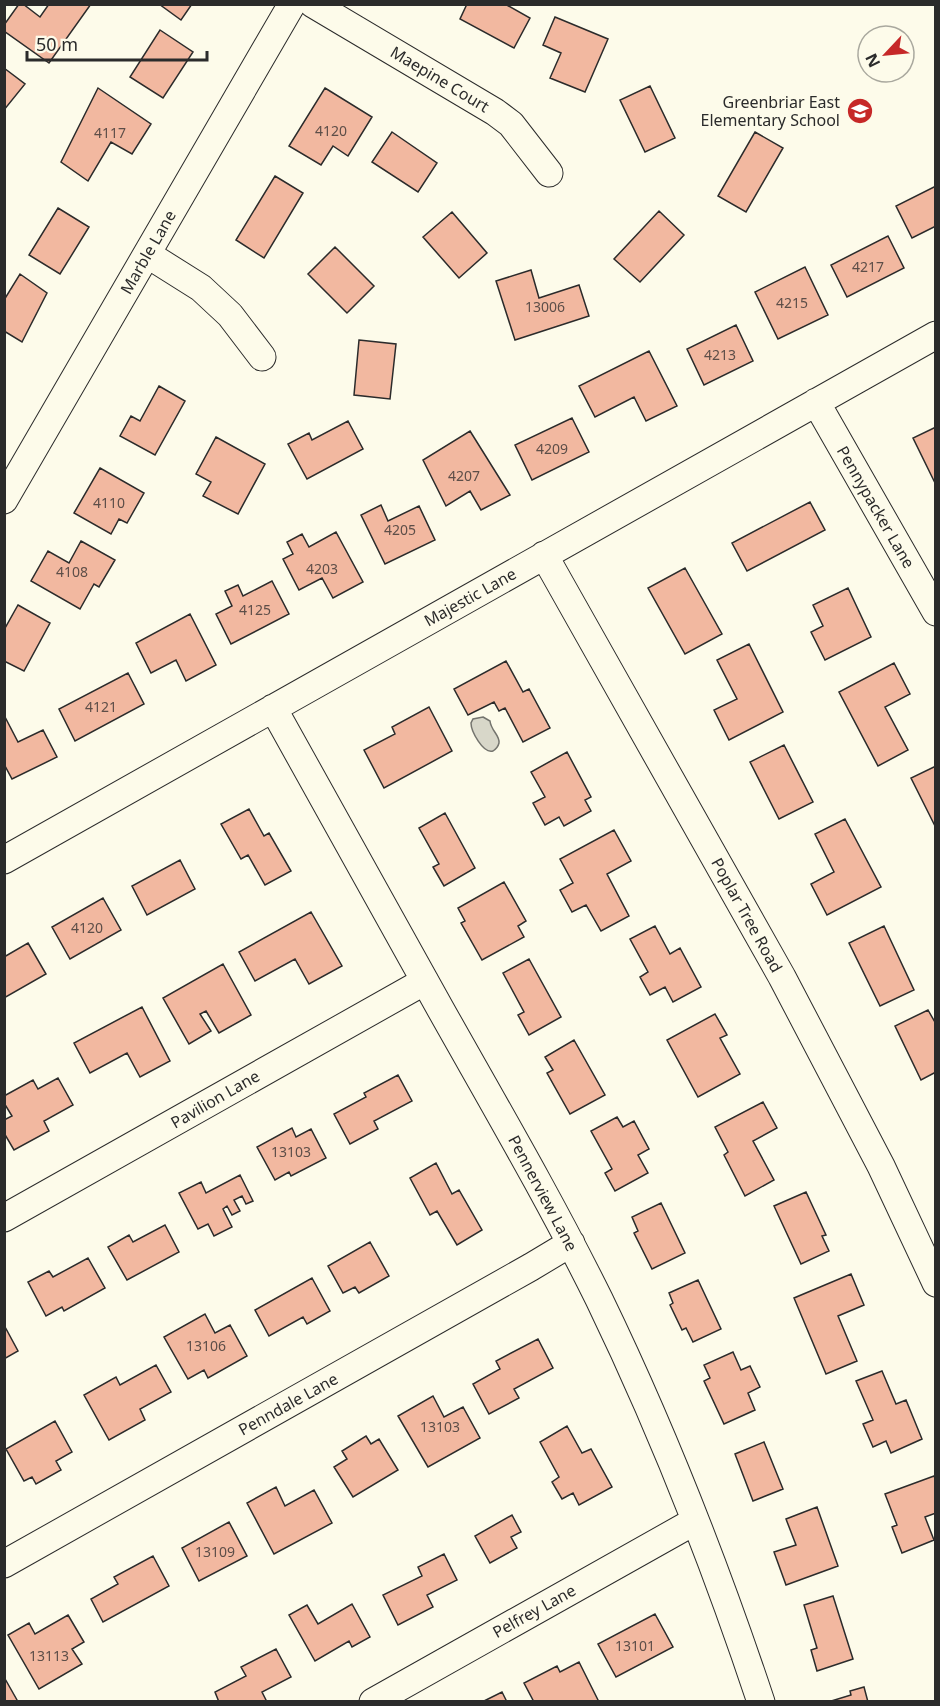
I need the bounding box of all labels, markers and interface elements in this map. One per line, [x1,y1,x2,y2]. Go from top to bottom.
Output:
scale bar [27,24,207,62]
north arrow [856,24,916,84]
text: 50 m [36,32,78,56]
street label: Maepine Court [386,41,494,117]
text: N [860,50,885,71]
place label: Greenbriar East Elementary School [701,91,840,131]
school or university icon: Greenbriar East Elementary School [845,96,875,126]
house number: 4120 [315,121,347,140]
house number: 4117 [94,123,126,142]
street label: Marble Lane [115,206,181,298]
house number: 4217 [852,257,884,276]
house number: 4215 [776,293,808,312]
house number: 13006 [525,297,565,316]
house number: 4213 [704,345,736,364]
house number: 4209 [536,439,568,458]
street label: Pennypacker Lane [832,442,920,572]
house number: 4207 [448,466,480,485]
house number: 4110 [93,493,125,512]
house number: 4205 [384,520,416,539]
house number: 4203 [306,559,338,578]
house number: 4108 [56,562,88,581]
street label: Majestic Lane [420,563,520,631]
house number: 4125 [239,600,271,619]
house number: 4121 [85,697,117,716]
street label: Poplar Tree Road [706,854,788,976]
house number: 4120 [71,918,103,937]
street label: Pavilion Lane [167,1065,263,1133]
street label: Pennerview Lane [503,1131,583,1255]
house number: 13103 [271,1142,311,1161]
house number: 13106 [186,1336,226,1355]
street label: Penndale Lane [234,1367,342,1441]
house number: 13103 [420,1417,460,1436]
house number: 13109 [195,1542,235,1561]
street label: Pelfrey Lane [488,1579,580,1643]
house number: 13101 [615,1636,655,1655]
house number: 13113 [29,1646,69,1665]

